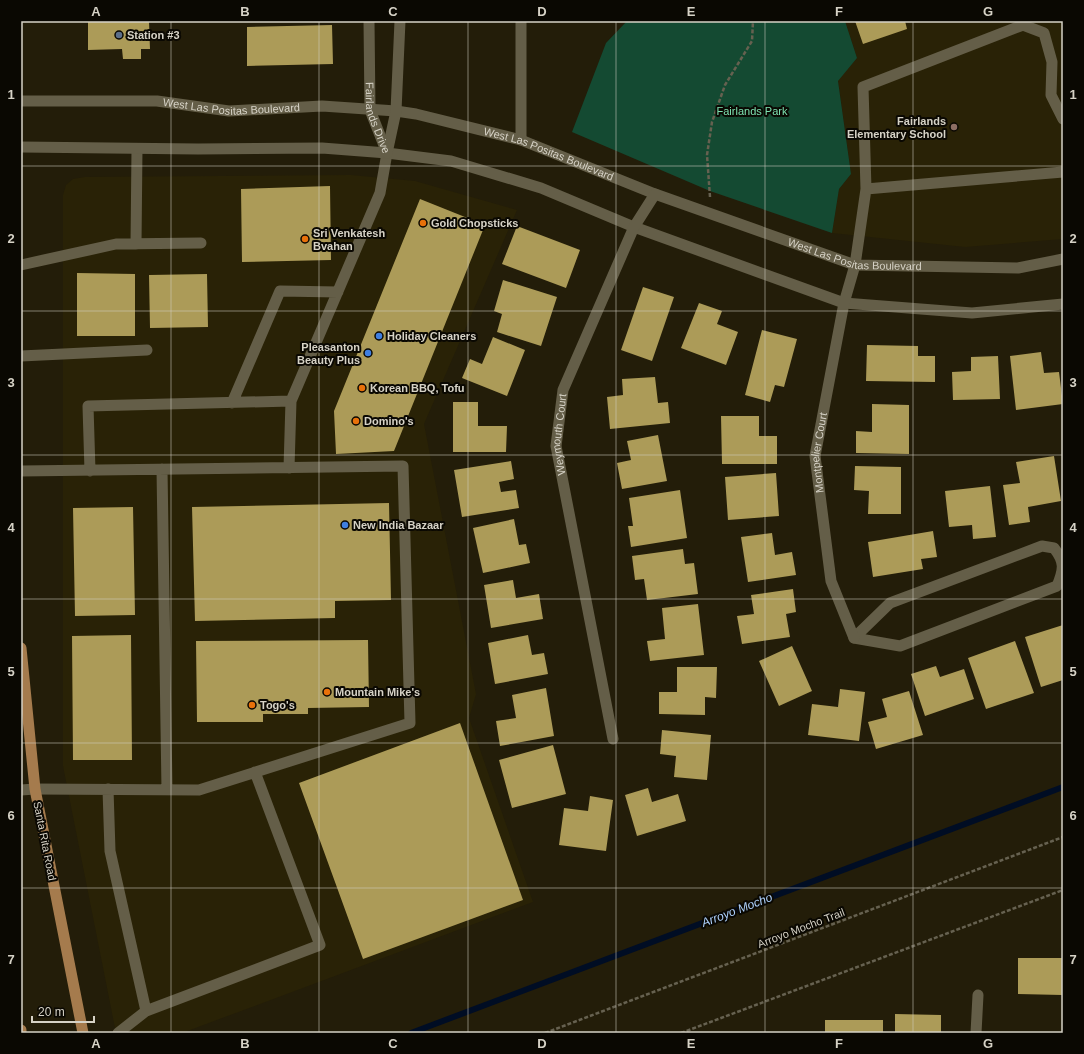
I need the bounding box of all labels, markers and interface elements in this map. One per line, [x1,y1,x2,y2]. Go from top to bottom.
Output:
text: A [91,4,101,19]
text: B [240,4,250,19]
text: C [388,4,398,19]
text: D [537,4,547,19]
text: E [687,4,696,19]
text: F [835,4,843,19]
text: G [983,4,993,19]
place label: Station #3 [127,29,180,41]
marker: Station #3 [114,30,124,40]
street label: Fairlands Drive [364,82,393,155]
text: 1 [7,87,15,102]
text: 1 [1069,87,1077,102]
street label: West Las Positas Boulevard [162,96,300,117]
park label: Fairlands Park [717,105,788,117]
place label: Fairlands Elementary School [847,115,946,140]
marker: Fairlands Elementary School [949,122,959,132]
street label: West Las Positas Boulevard [483,125,615,183]
place label: Gold Chopsticks [431,217,518,229]
marker: Gold Chopsticks [418,218,428,228]
place label: Sri Venkatesh Bvahan [313,227,385,252]
text: 2 [7,231,15,246]
text: 2 [1069,231,1077,246]
marker: Sri Venkatesh Bvahan [300,234,310,244]
street label: West Las Positas Boulevard [786,236,922,272]
place label: Holiday Cleaners [387,330,476,342]
marker: Holiday Cleaners [374,331,384,341]
place label: Pleasanton Beauty Plus [297,341,360,366]
marker: Pleasanton Beauty Plus [363,348,373,358]
text: 3 [7,375,15,390]
text: 3 [1069,375,1077,390]
place label: Korean BBQ, Tofu [370,382,465,394]
marker: Korean BBQ, Tofu [357,383,367,393]
street label: Weymouth Court [550,393,568,476]
street label: Montpelier Court [809,411,829,494]
place label: Domino's [364,415,414,427]
marker: Domino's [351,416,361,426]
place label: New India Bazaar [353,519,444,531]
text: 4 [7,520,15,535]
marker: New India Bazaar [340,520,350,530]
text: 4 [1069,520,1077,535]
text: 5 [7,664,15,679]
text: 5 [1069,664,1077,679]
place label: Mountain Mike's [335,686,420,698]
marker: Mountain Mike's [322,687,332,697]
place label: Togo's [260,699,295,711]
marker: Togo's [247,700,257,710]
street label: Santa Rita Road [31,800,59,882]
text: 6 [7,808,15,823]
text: 6 [1069,808,1077,823]
water label: Arroyo Mocho [699,890,775,930]
street label: Arroyo Mocho Trail [756,906,846,950]
text: 7 [7,952,15,967]
text: 7 [1069,952,1077,967]
scale bar [32,998,94,1024]
text: 20 m [38,1005,65,1019]
text: A [91,1036,101,1051]
text: B [240,1036,250,1051]
text: C [388,1036,398,1051]
text: D [537,1036,547,1051]
text: E [687,1036,696,1051]
text: F [835,1036,843,1051]
text: G [983,1036,993,1051]

